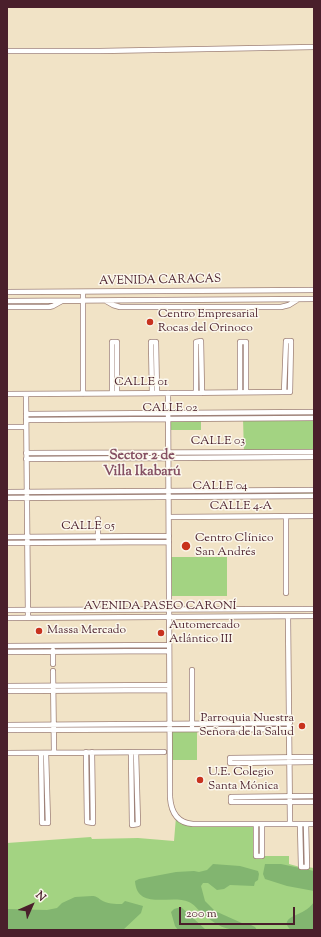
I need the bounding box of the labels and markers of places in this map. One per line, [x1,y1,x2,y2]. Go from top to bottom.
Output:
place label: Centro Empresarial Rocas del Orinoco [158,308,258,336]
marker: Centro Empresarial Rocas del Orinoco [145,317,155,327]
place label: Centro Clínico San Andrés [195,532,273,560]
marker: Centro Clínico San Andrés [180,540,192,552]
place label: Automercado Atlántico III [169,619,240,647]
place label: Massa Mercado [47,624,126,638]
marker: Massa Mercado [34,626,44,636]
marker: Automercado Atlántico III [156,628,166,638]
place label: Parroquia Nuestra Señora de la Salud [199,712,294,740]
marker: Parroquia Nuestra Señora de la Salud [297,721,307,731]
place label: U.E. Colegio Santa Mónica [208,766,279,794]
marker: U.E. Colegio Santa Mónica [195,775,205,785]

